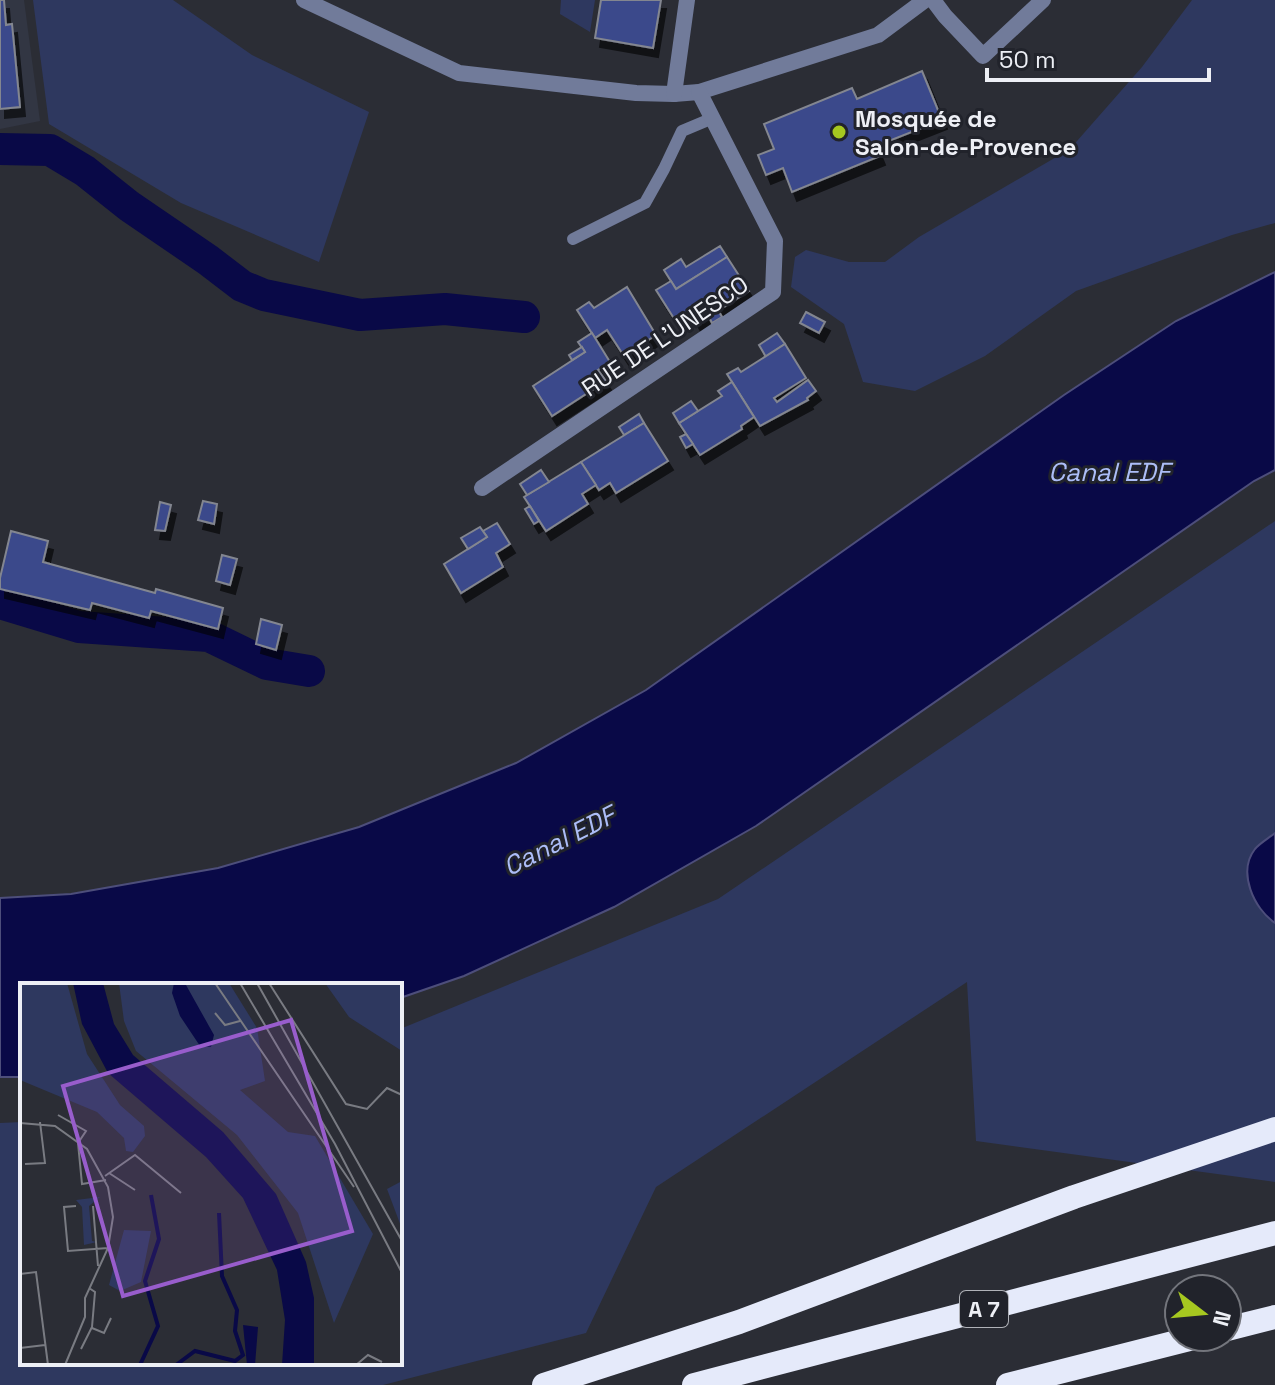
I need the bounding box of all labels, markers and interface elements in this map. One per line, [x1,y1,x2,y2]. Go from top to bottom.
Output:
scale bar [987,32,1209,82]
text: 50 m [999,44,1056,75]
place label: Mosquée de Salon-de-Provence [855,103,1076,162]
marker: Mosquée de Salon-de-Provence [830,123,848,141]
street label: RUE DE L'UNESCO [576,269,754,403]
water label: Canal EDF [1048,455,1174,489]
water label: Canal EDF [497,796,624,884]
inset map [20,983,402,1365]
north arrow [1163,1273,1243,1353]
road number: A 7 [960,1291,1008,1327]
text: N [1207,1308,1238,1329]

